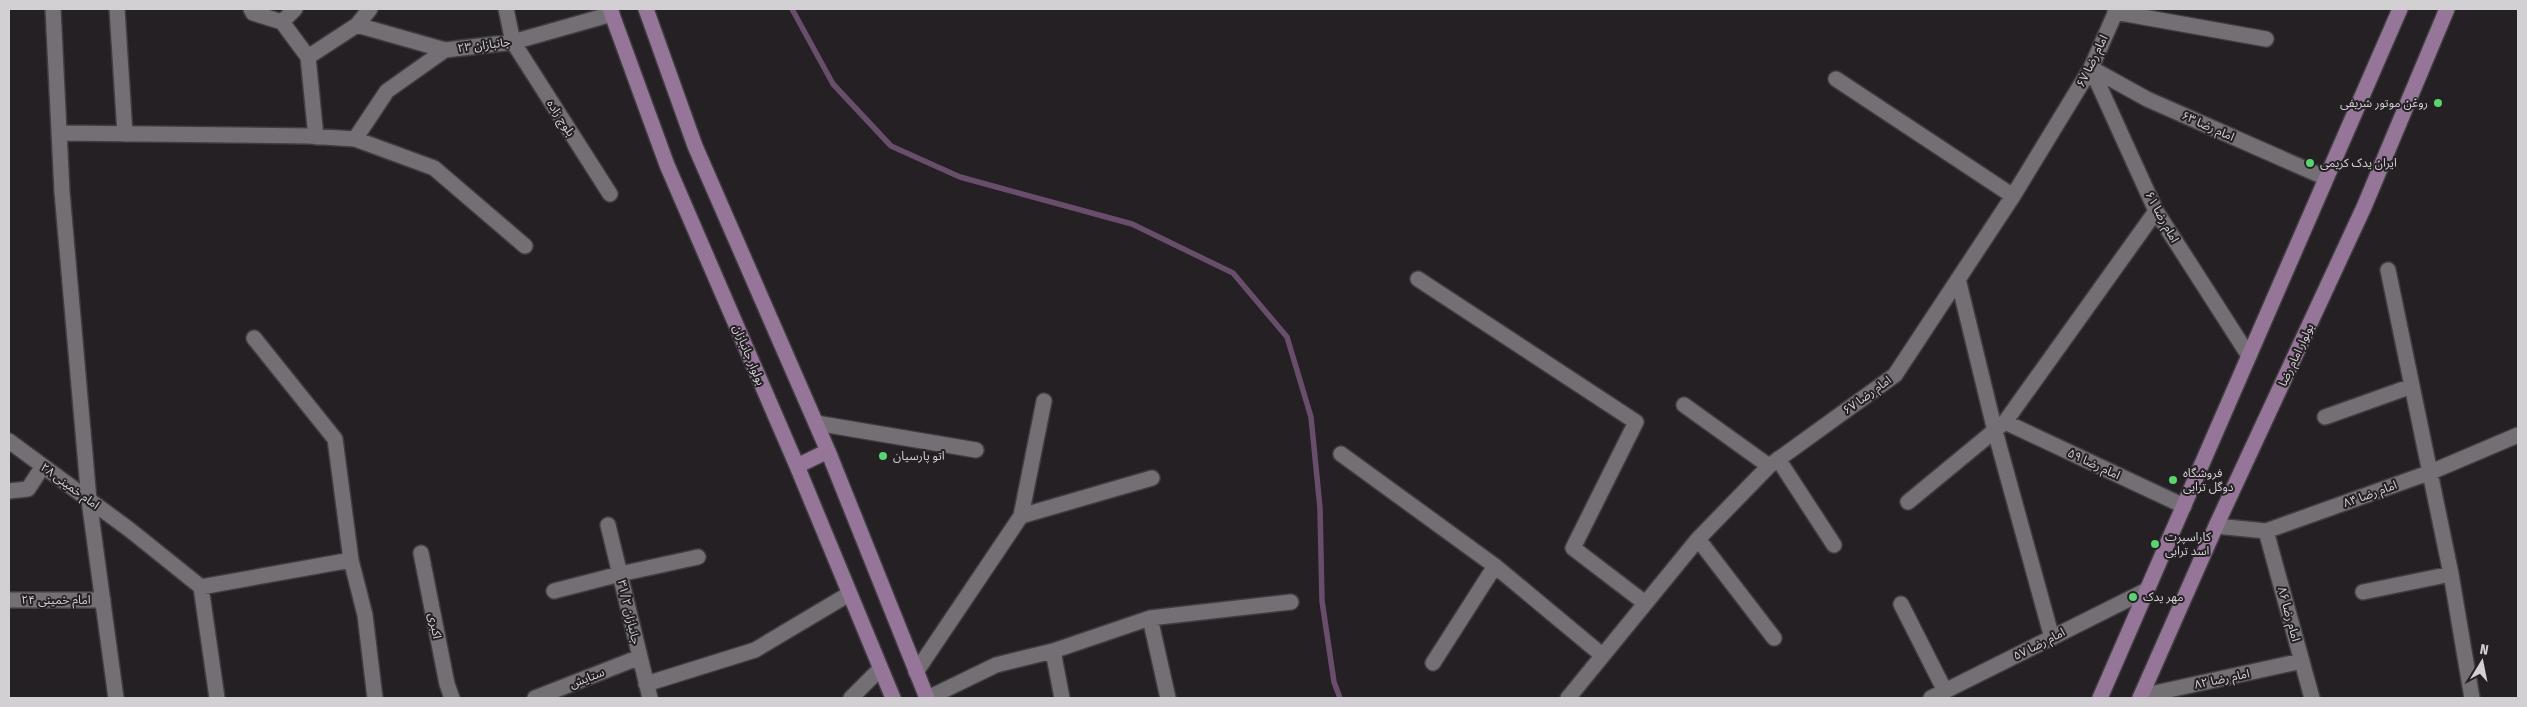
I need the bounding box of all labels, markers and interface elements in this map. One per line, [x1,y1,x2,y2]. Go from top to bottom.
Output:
street label: امام رضا ۶۷ [2073,33,2112,90]
street label: جانبازان ۲۳ [457,35,511,55]
place label: روغن موتور شریفی [2340,96,2428,110]
street label: بلوچ زاده [542,97,578,140]
marker: روغن موتور شریفی [2432,97,2444,109]
street label: امام رضا ۶۳ [2179,108,2237,146]
place label: ایران یدک کریمی [2320,156,2397,170]
marker: ایران یدک کریمی [2304,157,2316,169]
street label: امام رضا ۶۱ [2141,189,2182,246]
street label: بولوار امام رضا [2275,321,2318,389]
street label: بولوار جانبازان [730,323,768,387]
street label: امام رضا ۶۷ [1840,373,1895,419]
street label: امام رضا ۵۹ [2065,446,2123,484]
place label: اتو پارسیان [893,449,945,464]
marker: اتو پارسیان [877,450,889,462]
street label: امام خمینی ۲۸ [37,460,102,514]
place label: فروشگاه دوگل ترابی [2183,466,2234,494]
marker: فروشگاه دوگل ترابی [2167,474,2179,486]
street label: امام رضا ۸۴ [2341,478,2400,512]
place label: کاراسپرت اسد ترابی [2165,530,2212,558]
marker: کاراسپرت اسد ترابی [2149,538,2161,550]
street label: جانبازان ۳۱/۲ [615,578,643,646]
street label: امام رضا ۸۶ [2273,585,2303,644]
place label: مهر یدک [2143,590,2183,604]
marker: مهر یدک [2127,591,2139,603]
street label: امام خمینی ۲۴ [21,593,91,609]
street label: اکبری [426,612,444,640]
street label: امام رضا ۵۷ [2011,625,2068,665]
north arrow [2457,637,2507,687]
text: N [2479,641,2490,659]
street label: ستایش [568,665,606,691]
street label: امام رضا ۸۲ [2193,666,2251,694]

